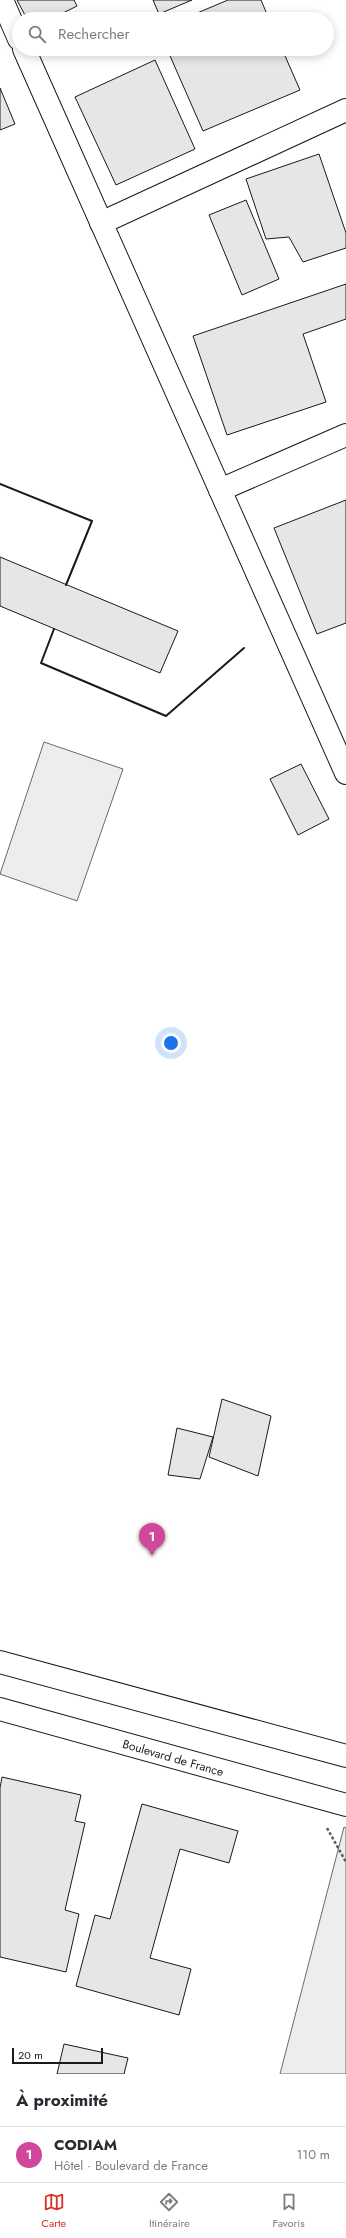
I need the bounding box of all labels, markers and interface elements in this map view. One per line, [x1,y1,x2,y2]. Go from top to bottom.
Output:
search box [12,12,334,56]
icon: search [26,23,48,45]
text: Rechercher [58,23,130,45]
your location [161,1033,181,1053]
pin: 1 [139,1523,165,1556]
street label: Boulevard de France [120,1735,226,1781]
scale bar [12,2046,103,2065]
text: 20 m [18,2047,43,2063]
text: À proximité [16,2088,108,2112]
text: CODIAM [54,2134,117,2156]
text: 1 [26,2145,32,2164]
text: 110 m [296,2145,330,2164]
text: Hôtel · Boulevard de France [54,2156,208,2175]
tab: Carte [41,2191,66,2231]
tab: Itinéraire [149,2191,190,2231]
tab: Favoris [272,2191,305,2231]

